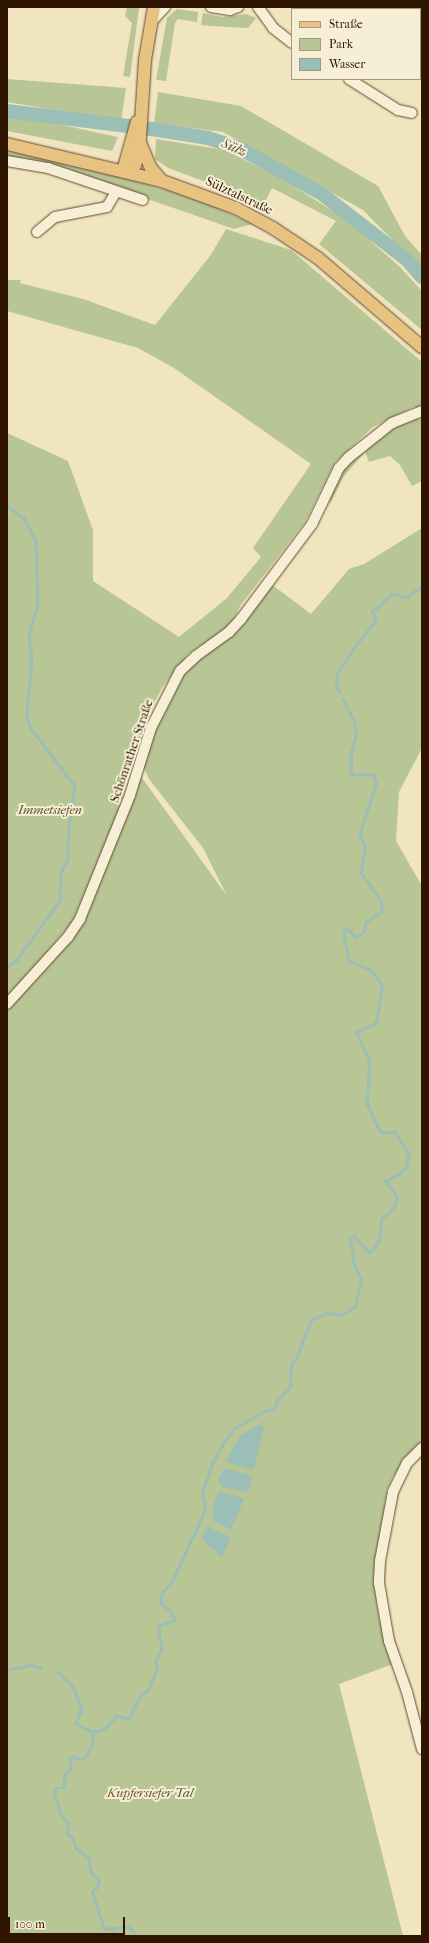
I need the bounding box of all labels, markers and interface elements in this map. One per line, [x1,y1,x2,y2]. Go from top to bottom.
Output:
legend [291,8,421,80]
text: Straße [329,17,363,31]
text: Park [329,37,353,51]
text: Wasser [329,57,365,71]
water label: Sülz [219,135,249,161]
street label: Sülztalstraße [203,174,275,218]
street label: Schönrather Straße [107,697,157,805]
park label: Immetsiefen [18,802,82,818]
park label: Kupfersiefer Tal [107,1785,193,1801]
scale bar [10,1909,127,1935]
text: 100 m [15,1917,45,1931]

